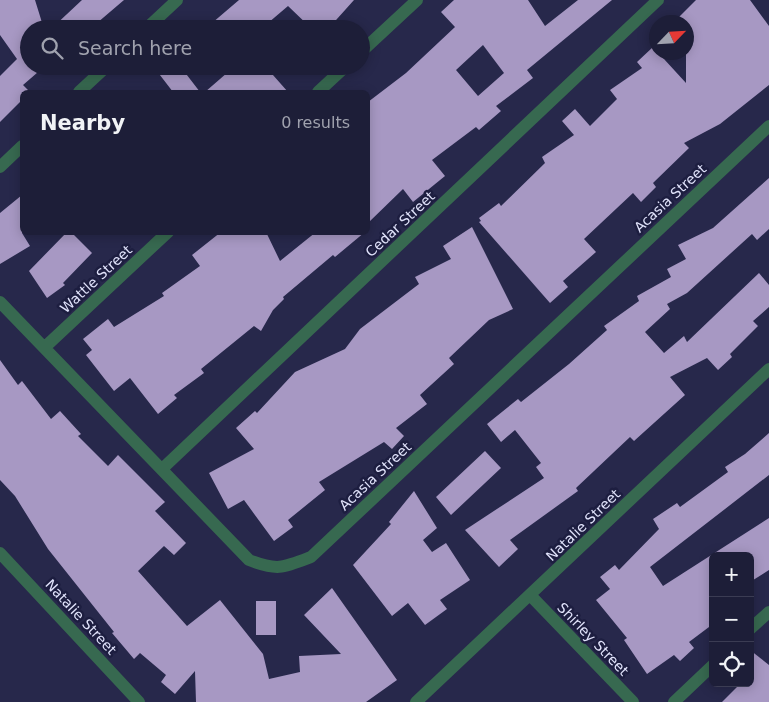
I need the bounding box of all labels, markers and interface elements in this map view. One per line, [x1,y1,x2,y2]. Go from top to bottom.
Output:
north arrow [649,15,694,60]
search box [20,20,370,75]
icon: search [38,34,66,62]
text: Search here [78,37,192,59]
text: Nearby [40,111,125,135]
text: 0 results [281,113,350,132]
street label: Acasia Street [631,160,710,235]
street label: Cedar Street [362,188,438,260]
street label: Wattle Street [57,241,135,316]
street label: Acasia Street [336,438,415,513]
street label: Natalie Street [543,485,624,564]
map controls [709,552,754,687]
button: + [709,552,754,597]
street label: Natalie Street [42,576,120,658]
button: − [709,597,754,642]
street label: Shirley Street [554,599,632,679]
button: locate [709,642,754,687]

